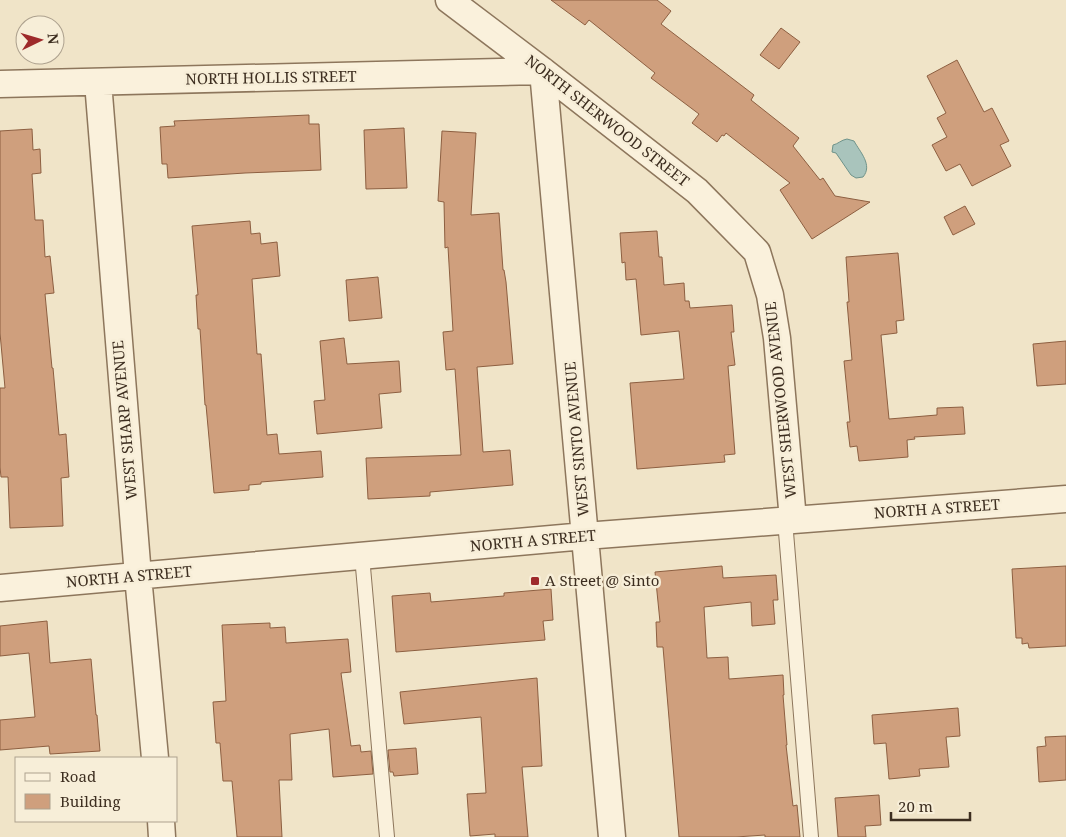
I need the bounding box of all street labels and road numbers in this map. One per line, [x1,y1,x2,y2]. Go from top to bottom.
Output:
street label: NORTH SHERWOOD STREET [521,50,694,191]
street label: NORTH HOLLIS STREET [185,66,357,88]
street label: WEST SHERWOOD AVENUE [760,301,800,499]
street label: WEST SHARP AVENUE [107,340,141,501]
street label: WEST SINTO AVENUE [559,361,593,517]
street label: NORTH A STREET [873,494,1001,522]
street label: NORTH A STREET [469,525,597,555]
street label: NORTH A STREET [65,561,193,591]

